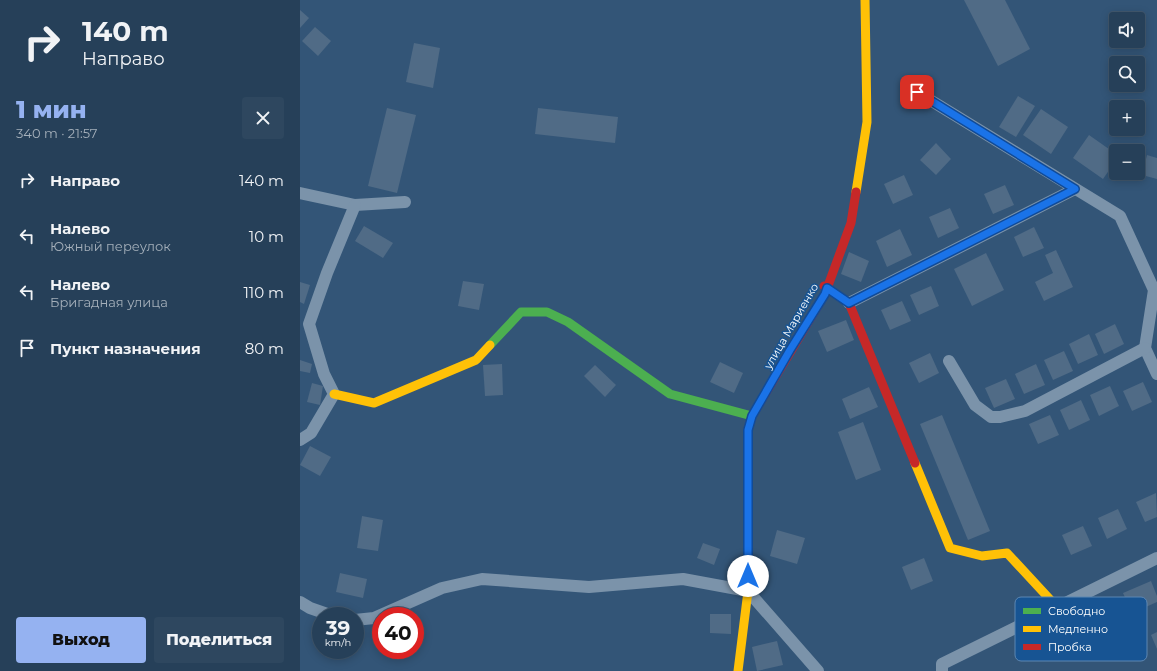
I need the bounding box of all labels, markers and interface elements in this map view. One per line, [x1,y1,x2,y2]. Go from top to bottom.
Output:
map controls [1109,12,1145,180]
button: sound [1109,12,1145,48]
text: 140 m [82,14,169,48]
icon: right [16,16,68,68]
text: Направо [82,48,165,70]
button: search [1109,56,1145,92]
pin [900,75,934,109]
icon: arrive [906,81,928,103]
text: 1 мин [16,95,87,124]
button: close [242,97,284,139]
button: + [1109,100,1145,136]
text: 340 m · 21:57 [16,125,98,141]
button: − [1109,144,1145,180]
icon: right [16,169,38,191]
text: Направо [50,171,120,190]
text: 140 m [239,171,284,190]
text: Налево [50,219,110,238]
icon: left [16,225,38,247]
text: 10 m [249,227,284,246]
text: Южный переулок [50,238,171,254]
text: Налево [50,275,110,294]
icon: left [16,281,38,303]
street label: улица Мариенко [760,281,821,372]
text: 110 m [243,283,284,302]
text: Бригадная улица [50,294,168,310]
icon: arrive [16,337,38,359]
text: Пункт назначения [50,339,201,358]
text: 80 m [245,339,284,358]
position arrow [727,555,769,597]
legend [1015,597,1147,661]
text: Свободно [1048,604,1105,618]
speed limit sign: 40 [372,607,424,659]
text: 39 [326,616,350,640]
button: Выход [16,617,146,663]
button: Поделиться [154,617,284,663]
text: Медленно [1048,622,1108,636]
text: km/h [325,636,351,649]
text: Пробка [1048,640,1092,654]

